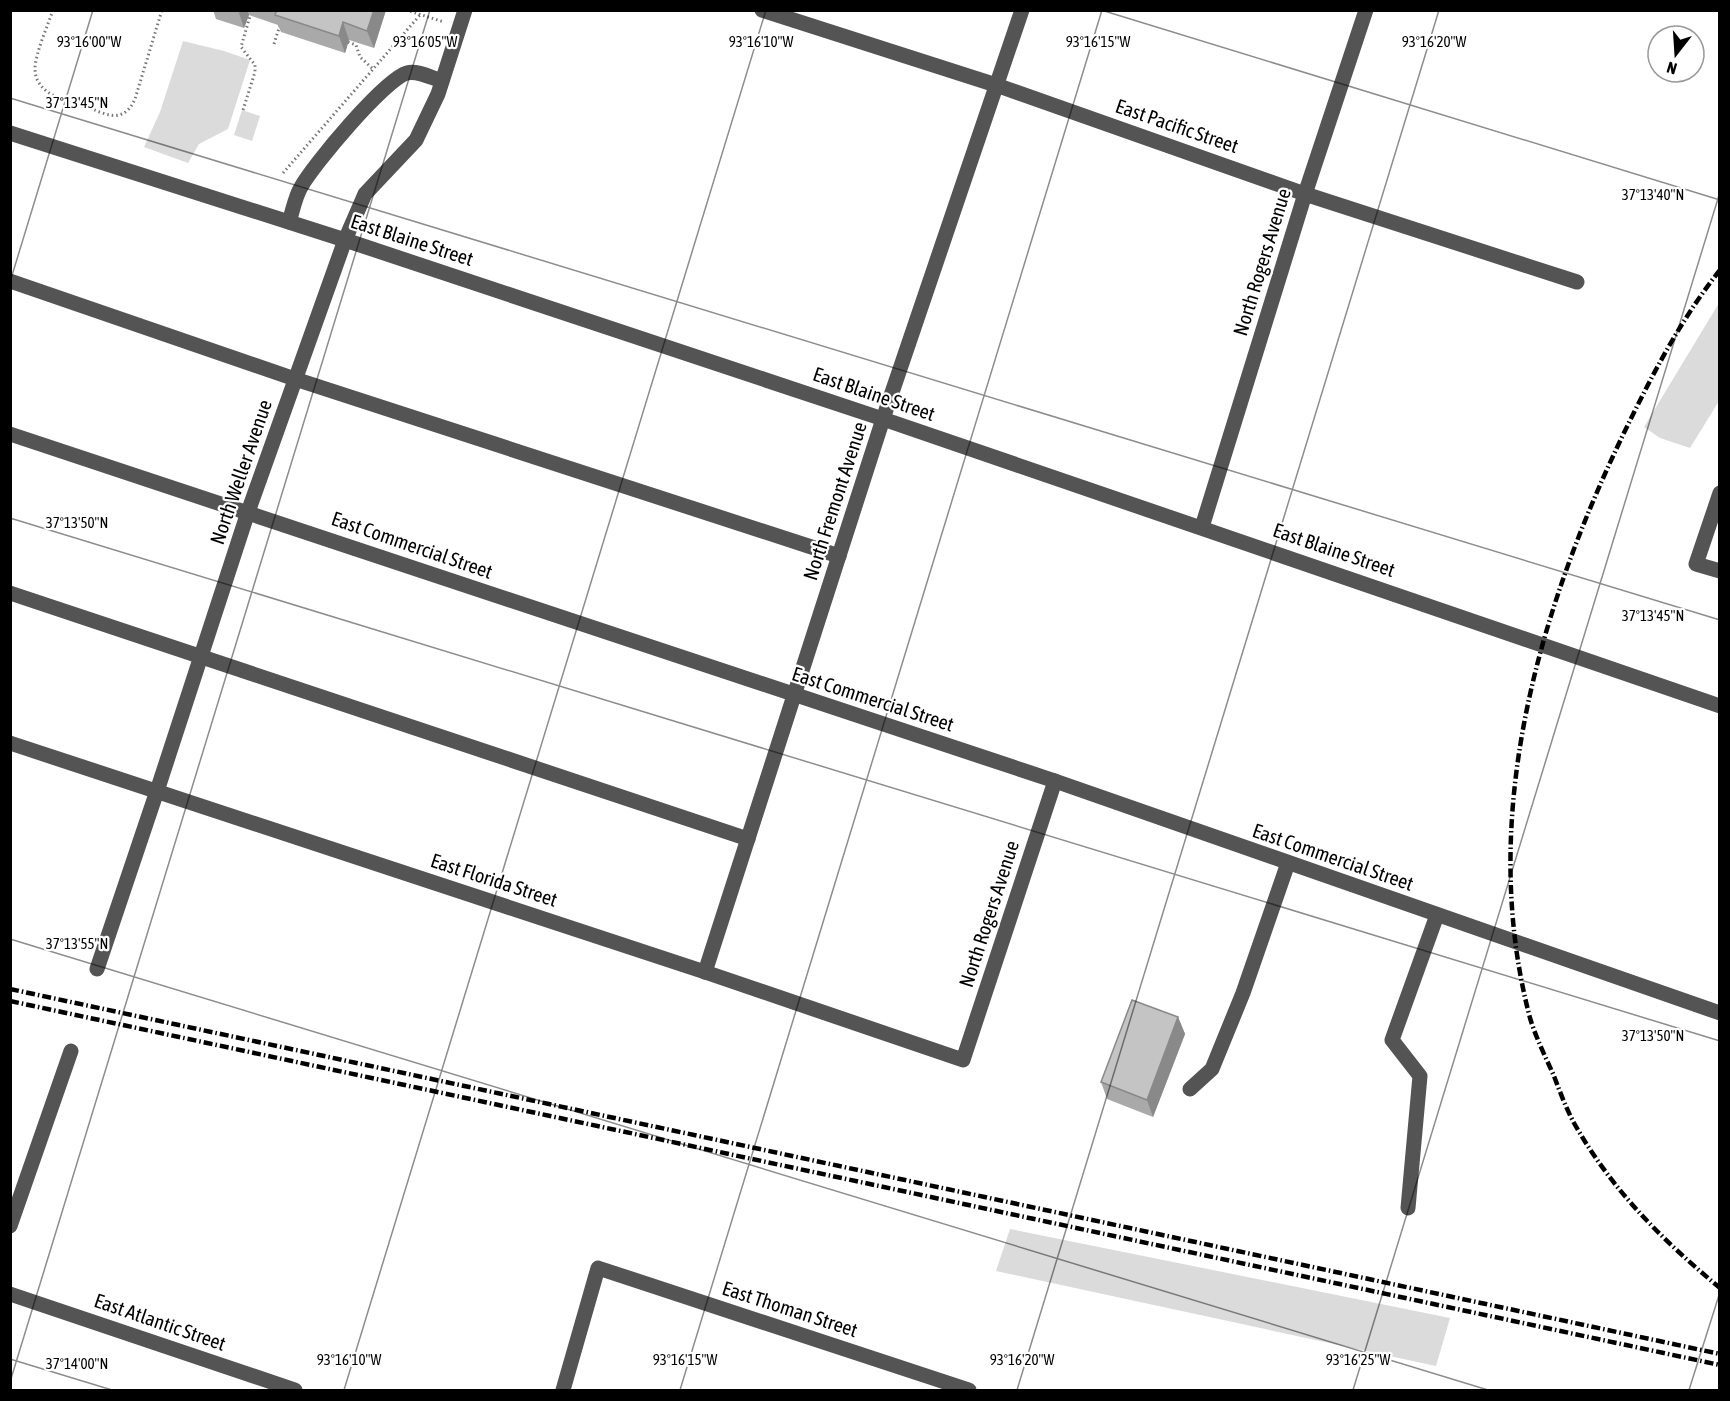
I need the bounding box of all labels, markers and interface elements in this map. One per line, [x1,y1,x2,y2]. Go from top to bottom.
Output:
north arrow [1646,24,1706,84]
text: 93°16'00"W [57,33,121,50]
text: 93°16'05"W [393,33,457,50]
text: 93°16'10"W [729,33,793,50]
text: 93°16'15"W [1066,33,1130,50]
text: 93°16'20"W [1402,33,1466,50]
text: N [1664,58,1679,78]
text: 37°13'45"N [46,94,108,111]
street label: East Pacific Street [1113,94,1242,157]
street label: North Rogers Avenue [1228,185,1295,338]
text: 37°13'40"N [1622,186,1684,203]
street label: East Blaine Street [348,209,477,270]
street label: East Blaine Street [810,362,938,425]
street label: North Weller Avenue [205,396,276,547]
street label: North Fremont Avenue [798,419,871,583]
street label: East Commercial Street [329,506,496,583]
text: 37°13'50"N [46,514,108,531]
street label: East Blaine Street [1270,518,1398,581]
text: 37°13'45"N [1622,607,1684,624]
street label: East Commercial Street [789,662,957,736]
street label: East Commercial Street [1250,818,1417,895]
street label: North Rogers Avenue [954,838,1023,990]
street label: East Florida Street [428,848,561,911]
text: 37°13'55"N [46,935,108,952]
text: 37°13'50"N [1622,1027,1684,1044]
street label: East Thoman Street [720,1276,861,1341]
street label: East Atlantic Street [91,1288,229,1355]
text: 93°16'10"W [317,1351,381,1368]
text: 93°16'15"W [653,1351,717,1368]
text: 93°16'20"W [990,1351,1054,1368]
text: 93°16'25"W [1326,1351,1390,1368]
text: 37°14'00"N [46,1355,108,1372]

